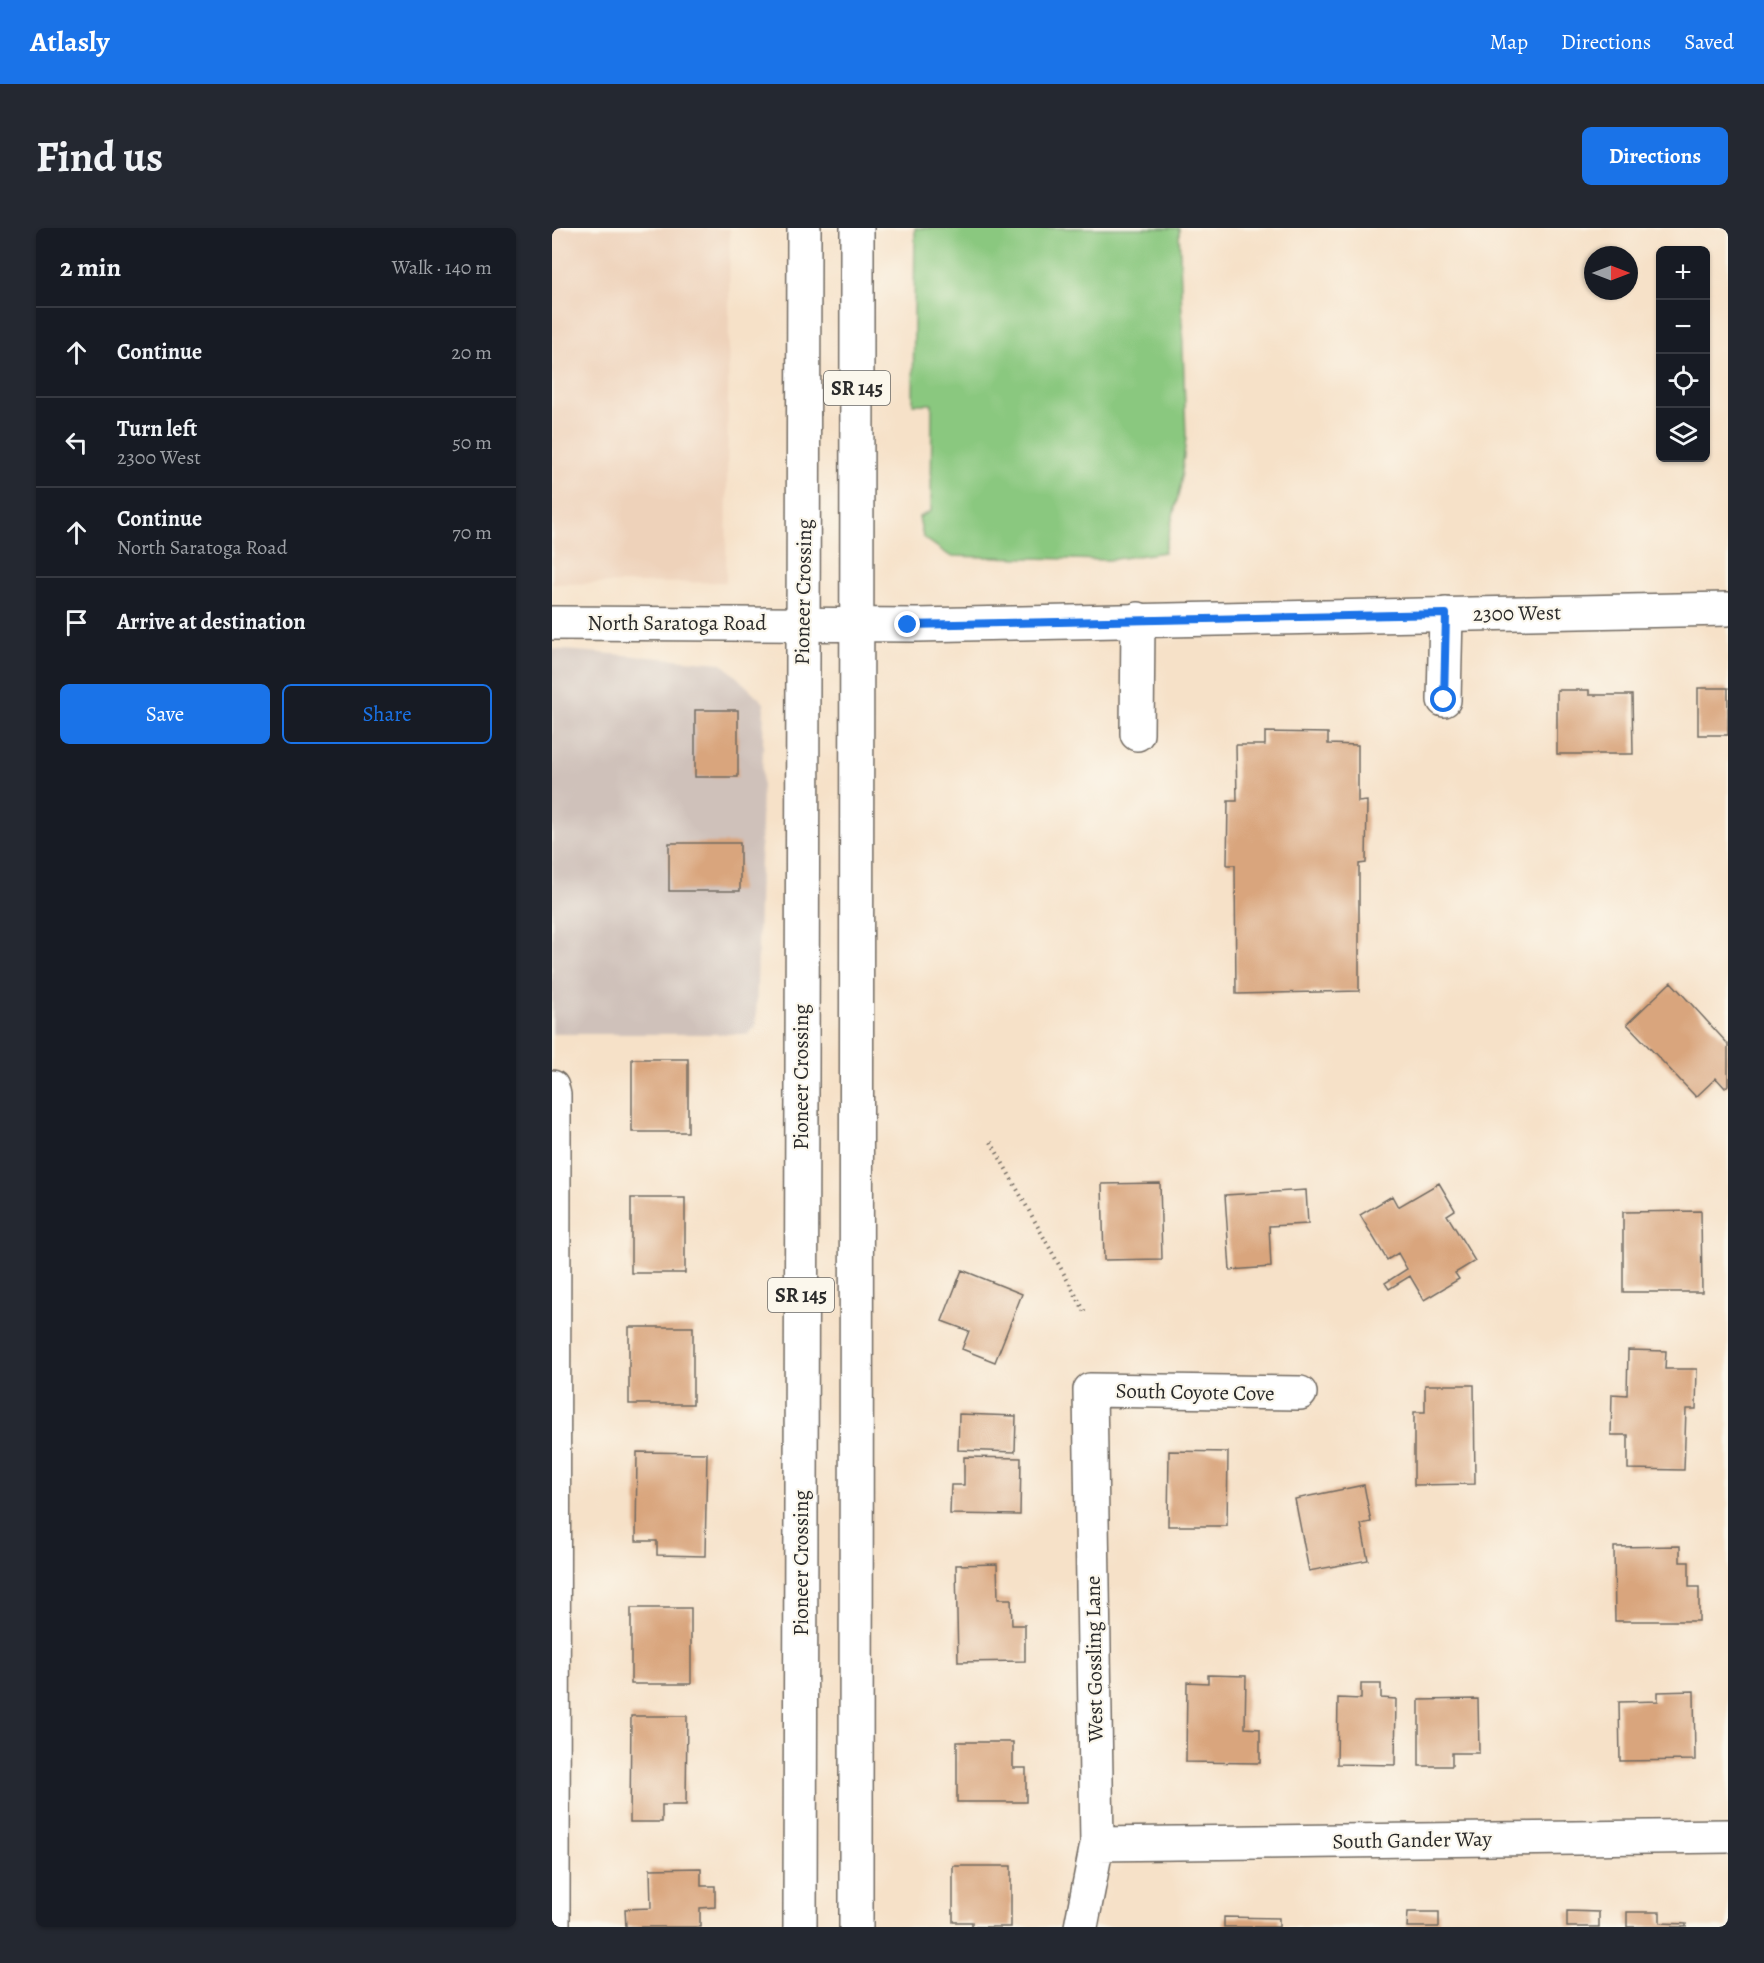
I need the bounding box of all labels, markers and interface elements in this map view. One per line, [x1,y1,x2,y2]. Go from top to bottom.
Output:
text: Atlasly [30,23,109,61]
text: Map [1490,28,1528,56]
text: Directions [1561,28,1651,56]
text: Saved [1684,28,1734,56]
button: Directions [1582,127,1728,185]
text: Find us [36,128,163,185]
north arrow [1584,246,1638,300]
map controls [1656,246,1710,462]
button: + [1656,246,1710,300]
text: 2 min [60,250,121,285]
text: Walk · 140 m [392,254,492,281]
button: − [1656,300,1710,354]
icon: ahead [60,336,93,369]
text: Continue [117,337,202,367]
text: 20 m [451,339,492,366]
button: locate [1656,354,1710,408]
road number: SR 145 [824,371,890,405]
button: layers [1656,408,1710,462]
text: Turn left [117,414,197,444]
icon: left [60,426,93,459]
text: 50 m [452,429,492,456]
text: 2300 West [117,444,201,471]
text: Continue [117,504,202,534]
icon: ahead [60,516,93,549]
street label: Pioneer Crossing [788,518,818,665]
text: 70 m [452,519,492,546]
text: North Saratoga Road [117,534,287,561]
street label: 2300 West [1473,598,1561,628]
icon: arrive [60,606,93,639]
text: Arrive at destination [117,607,306,637]
street label: North Saratoga Road [588,609,767,637]
route end [894,611,920,637]
button: Save [60,684,270,744]
button: Share [282,684,492,744]
route start [1430,686,1456,712]
street label: Pioneer Crossing [787,1003,815,1150]
road number: SR 145 [768,1278,834,1312]
street label: South Coyote Cove [1115,1377,1275,1407]
street label: Pioneer Crossing [787,1489,815,1636]
street label: West Gossling Lane [1079,1576,1109,1743]
street label: South Gander Way [1332,1825,1493,1855]

